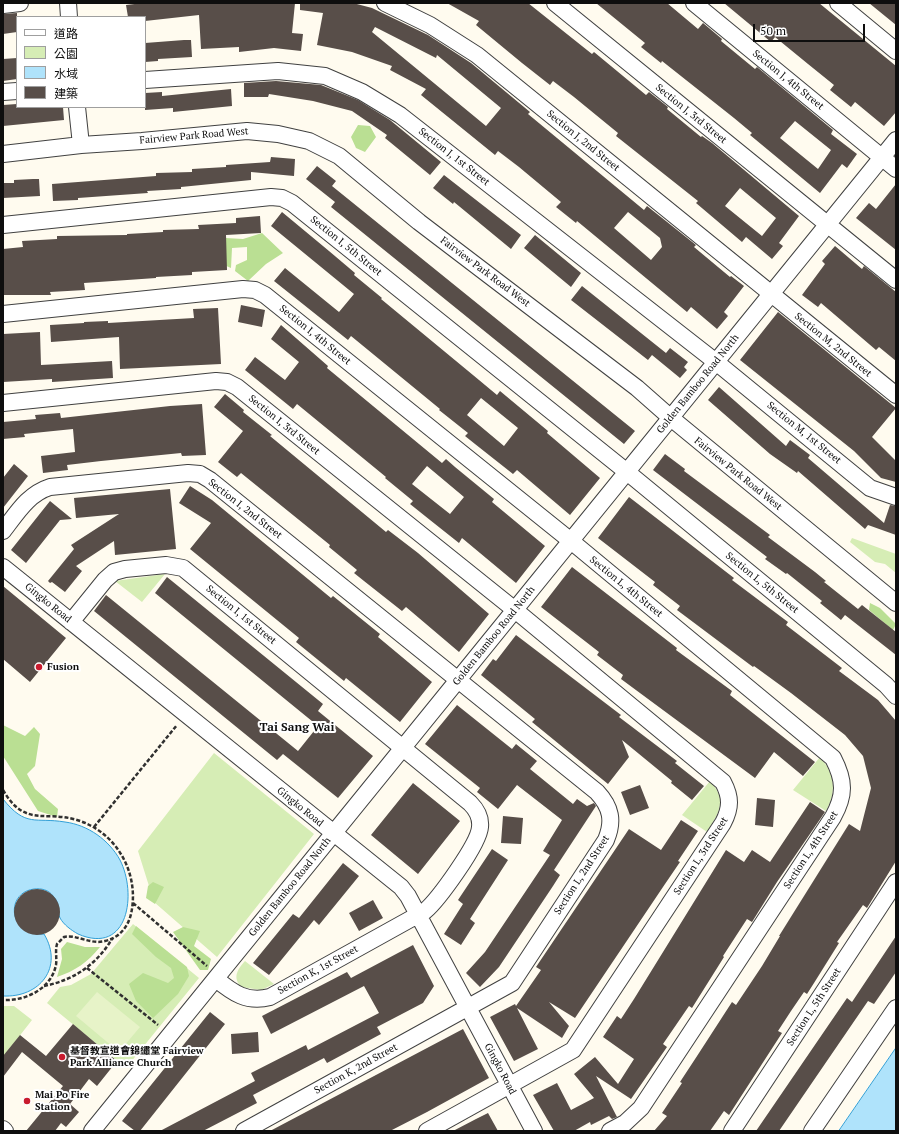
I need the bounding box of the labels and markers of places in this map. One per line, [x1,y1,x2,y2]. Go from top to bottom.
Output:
place label: Fusion [47,661,79,673]
marker: Fusion [34,662,44,672]
place label: 基督教宣道會錦繡堂 Fairview Park Alliance Church [70,1045,204,1068]
marker: 基督教宣道會錦繡堂 Fairview Park Alliance Church [57,1052,67,1062]
place label: Mai Po Fire Station [35,1089,89,1112]
marker: Mai Po Fire Station [22,1096,32,1106]

